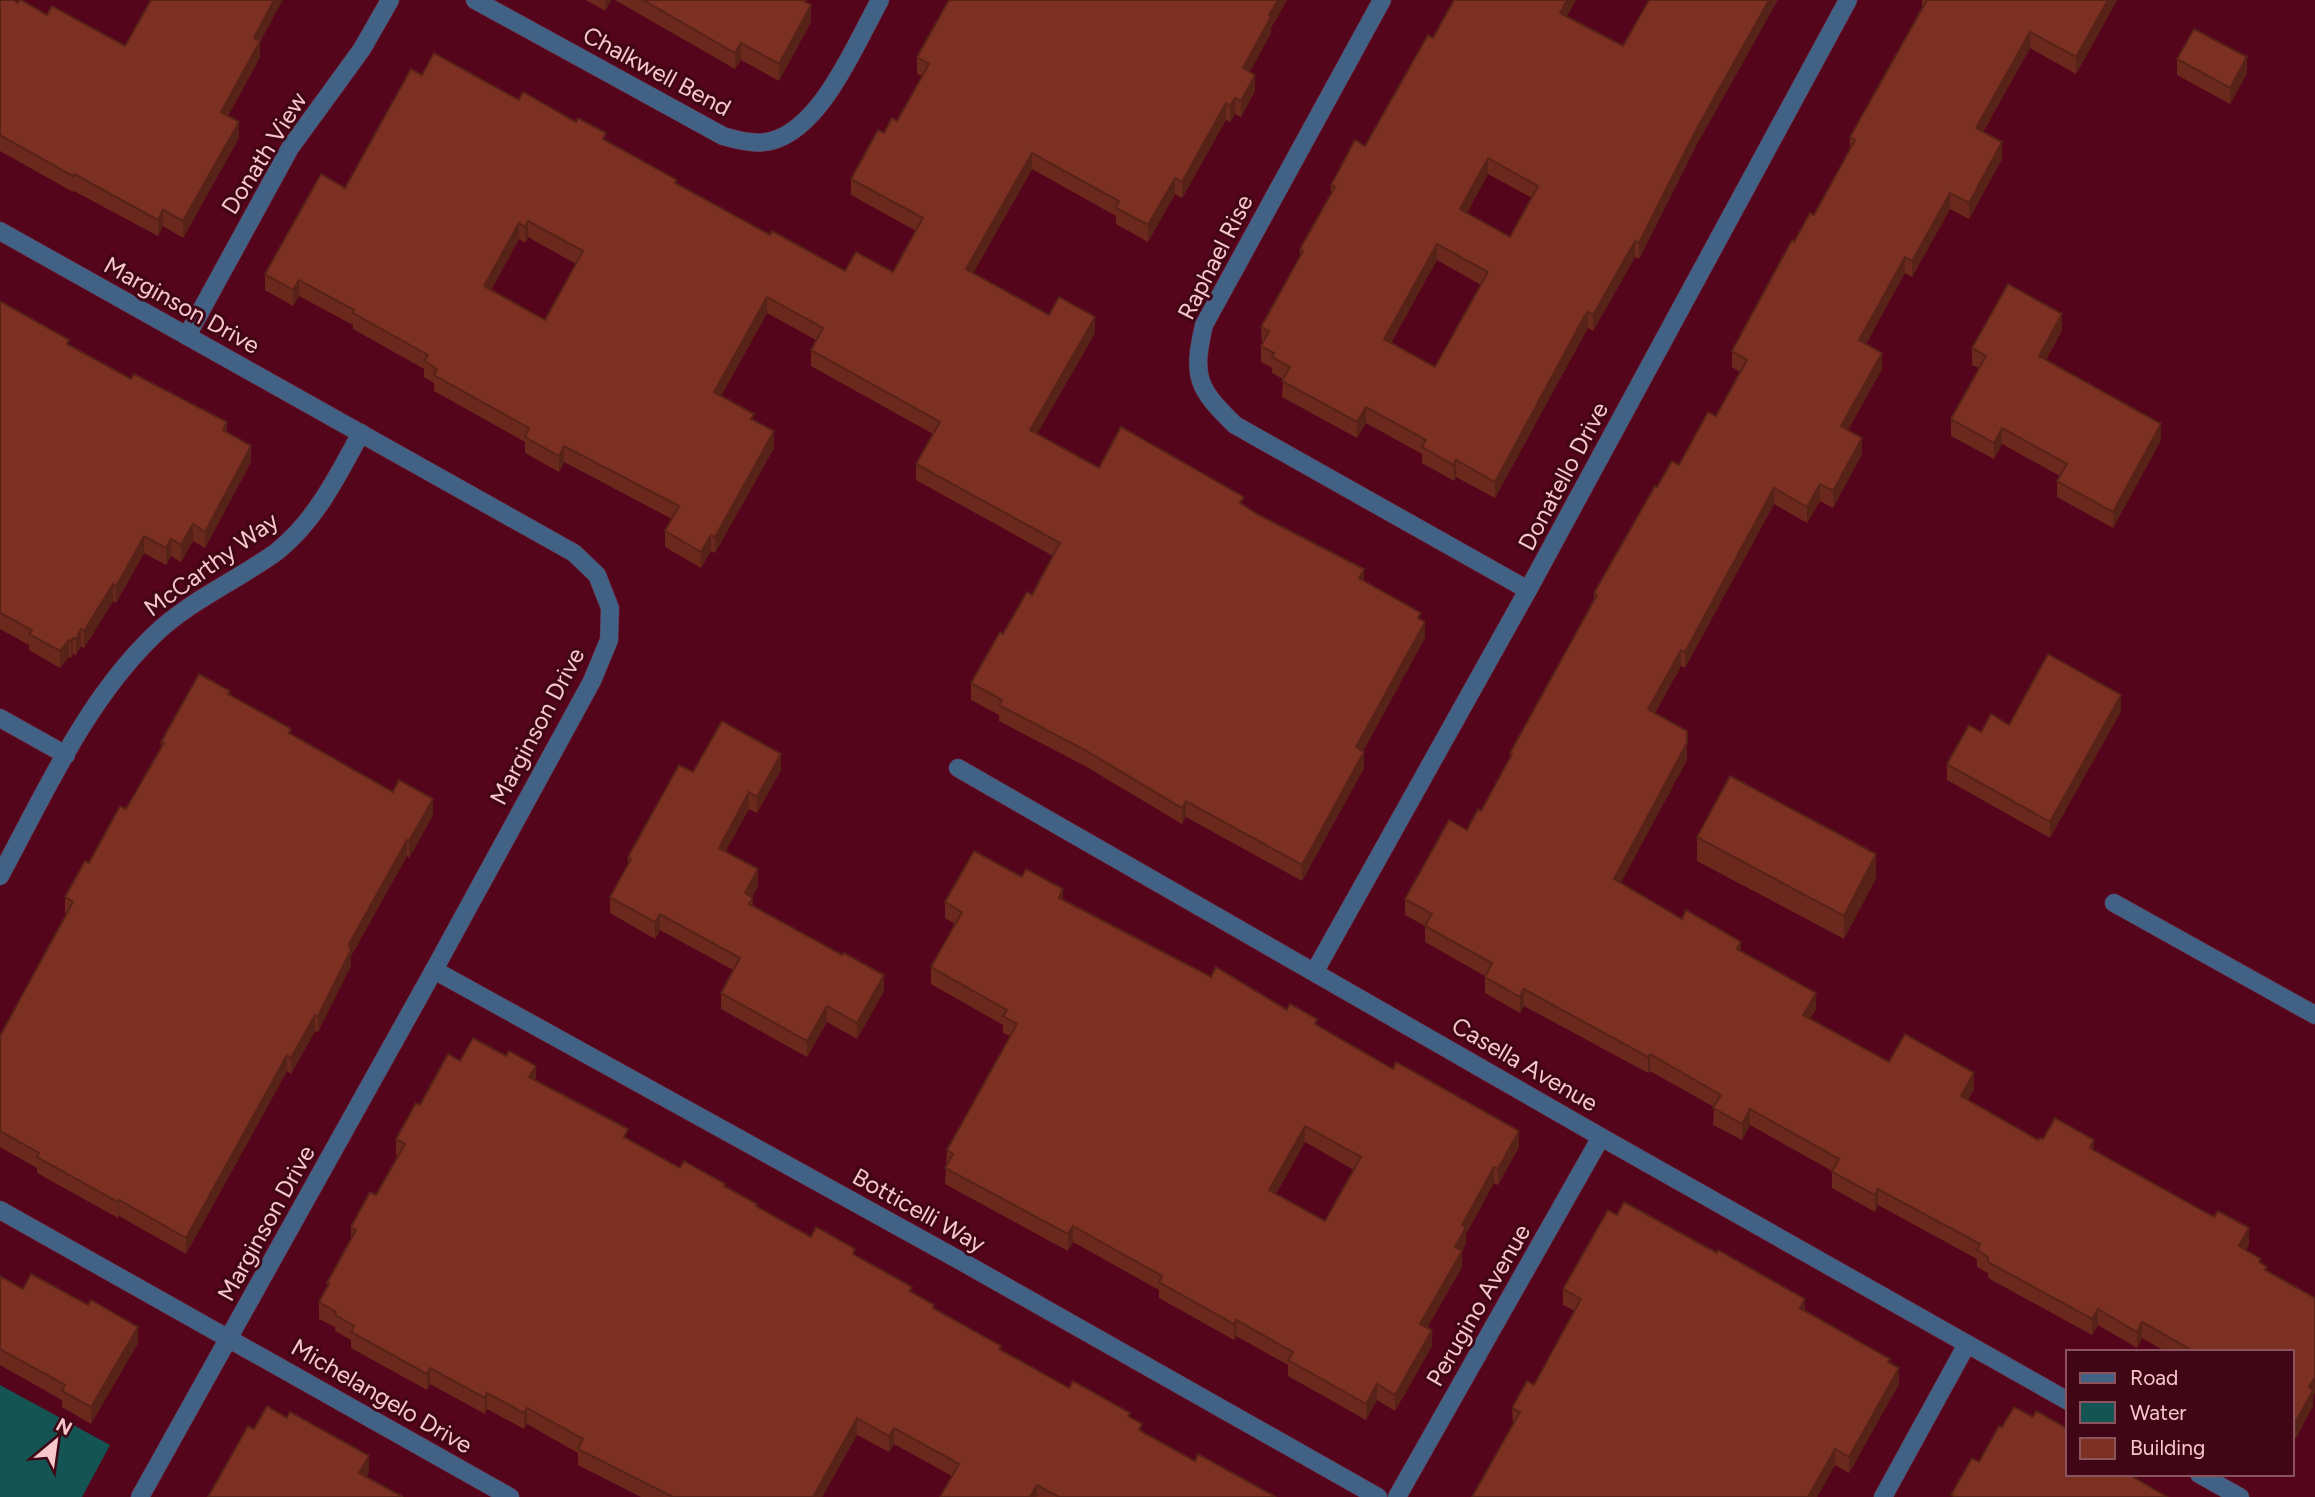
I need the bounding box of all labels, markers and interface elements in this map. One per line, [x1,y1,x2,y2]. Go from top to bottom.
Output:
street label: Chalkwell Bend [578,20,736,122]
street label: Donath View [215,87,313,219]
street label: Raphael Rise [1171,190,1259,324]
street label: Marginson Drive [99,250,265,360]
street label: Donatello Drive [1512,397,1614,555]
street label: McCarthy Way [138,505,284,622]
street label: Marginson Drive [483,643,591,809]
street label: Casella Avenue [1447,1011,1603,1117]
street label: Marginson Drive [211,1140,321,1306]
street label: Botticelli Way [848,1162,991,1259]
street label: Perugino Avenue [1420,1219,1536,1391]
street label: Michelangelo Drive [286,1332,478,1460]
legend [2066,1350,2294,1476]
text: Road [2130,1365,2178,1390]
text: Water [2130,1400,2186,1425]
north arrow [21,1406,91,1476]
text: N [52,1413,76,1440]
text: Building [2130,1435,2205,1460]

